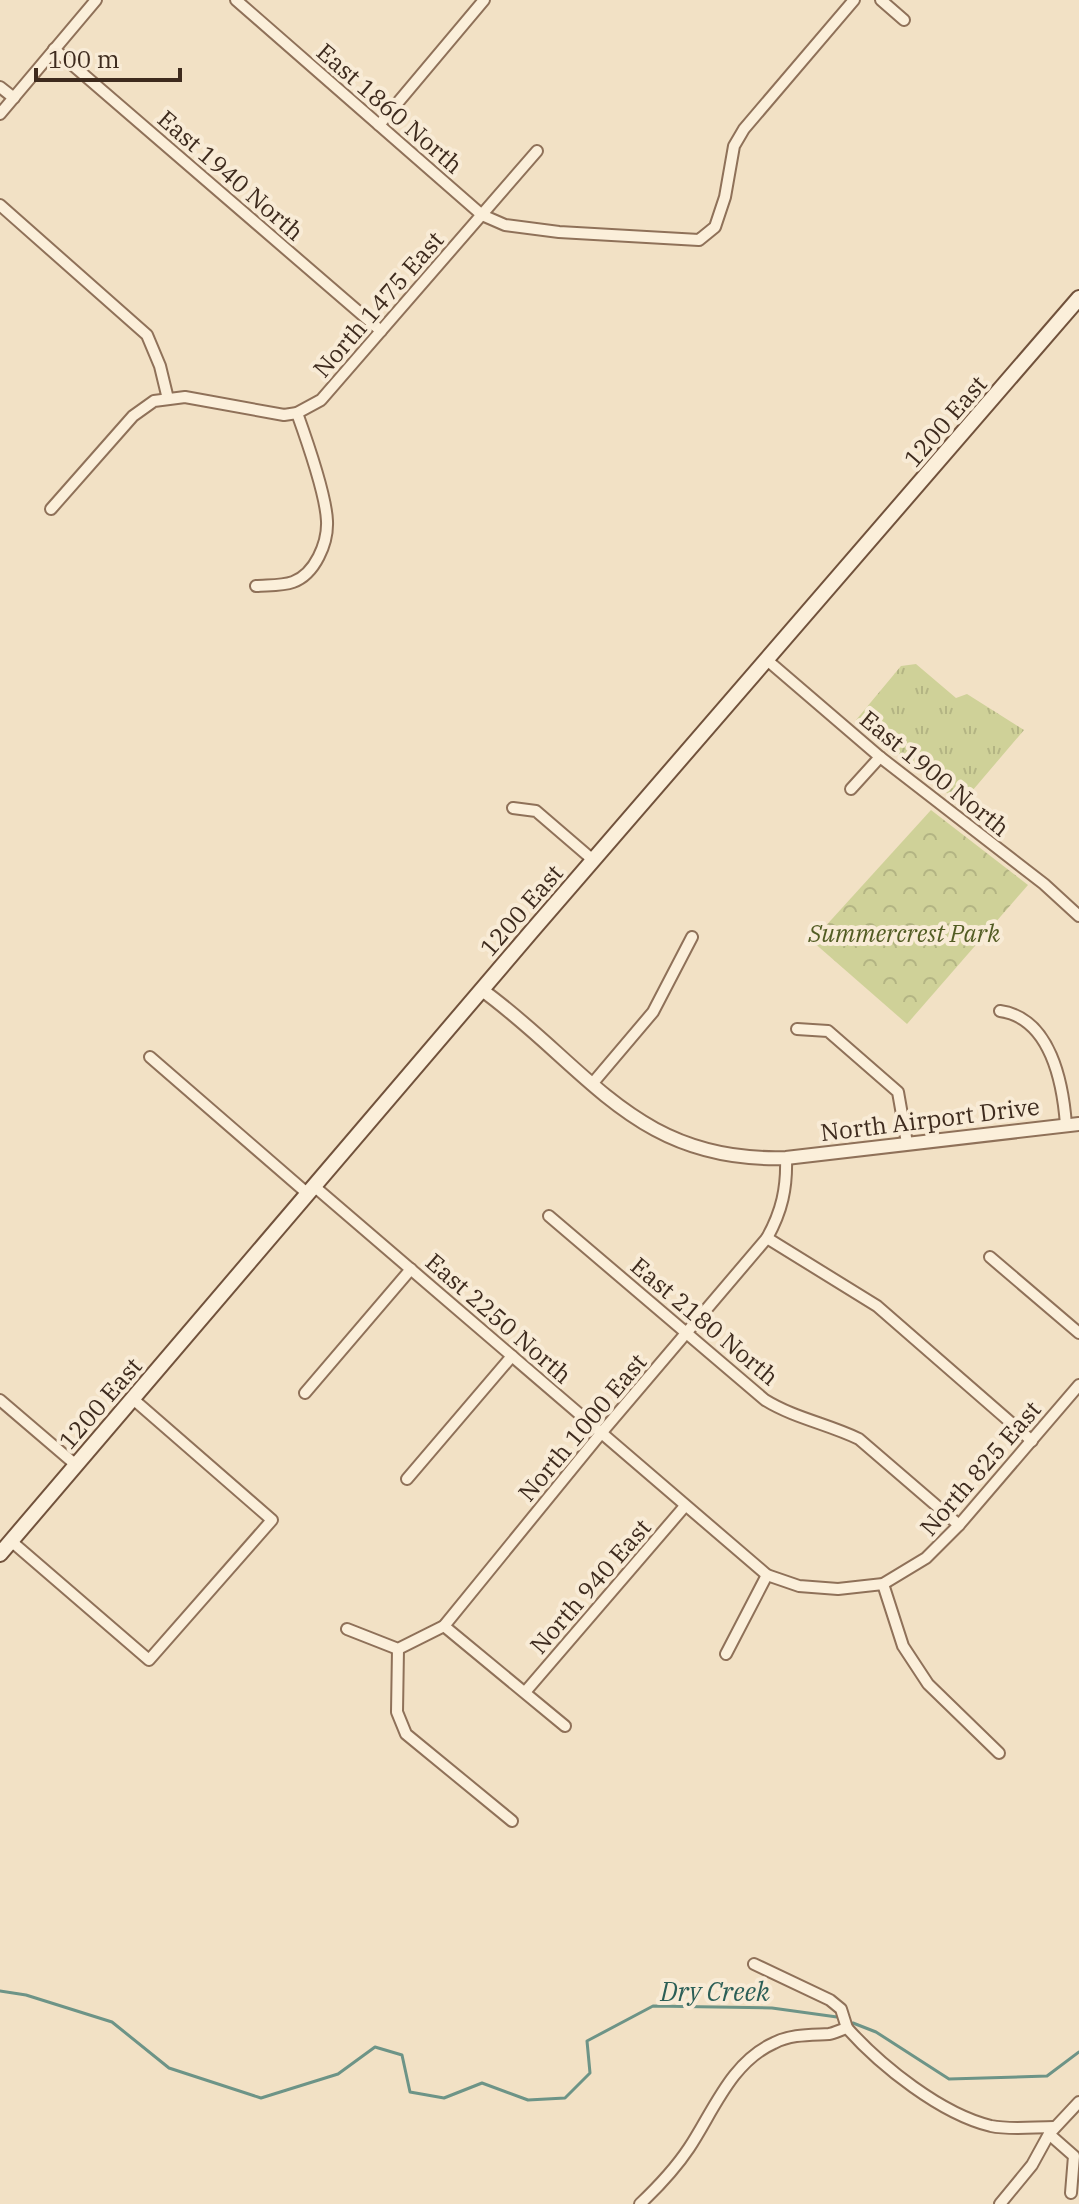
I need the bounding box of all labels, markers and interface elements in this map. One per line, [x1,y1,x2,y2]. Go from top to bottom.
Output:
scale bar [36,32,180,82]
street label: East 1860 North [310,36,470,180]
text: 100 m [48,43,120,75]
street label: East 1940 North [151,103,311,247]
street label: North 1475 East [306,224,450,384]
street label: 1200 East [896,368,994,474]
street label: East 1900 North [854,703,1016,843]
street label: 1200 East [472,857,570,963]
park label: Summercrest Park [807,917,1000,949]
street label: North Airport Drive [819,1090,1041,1148]
street label: East 2250 North [419,1246,579,1390]
street label: East 2180 North [624,1250,786,1392]
street label: North 1000 East [511,1346,653,1508]
street label: 1200 East [51,1350,149,1456]
street label: North 825 East [912,1394,1048,1542]
street label: North 940 East [522,1512,658,1660]
water label: Dry Creek [659,1974,770,2008]

